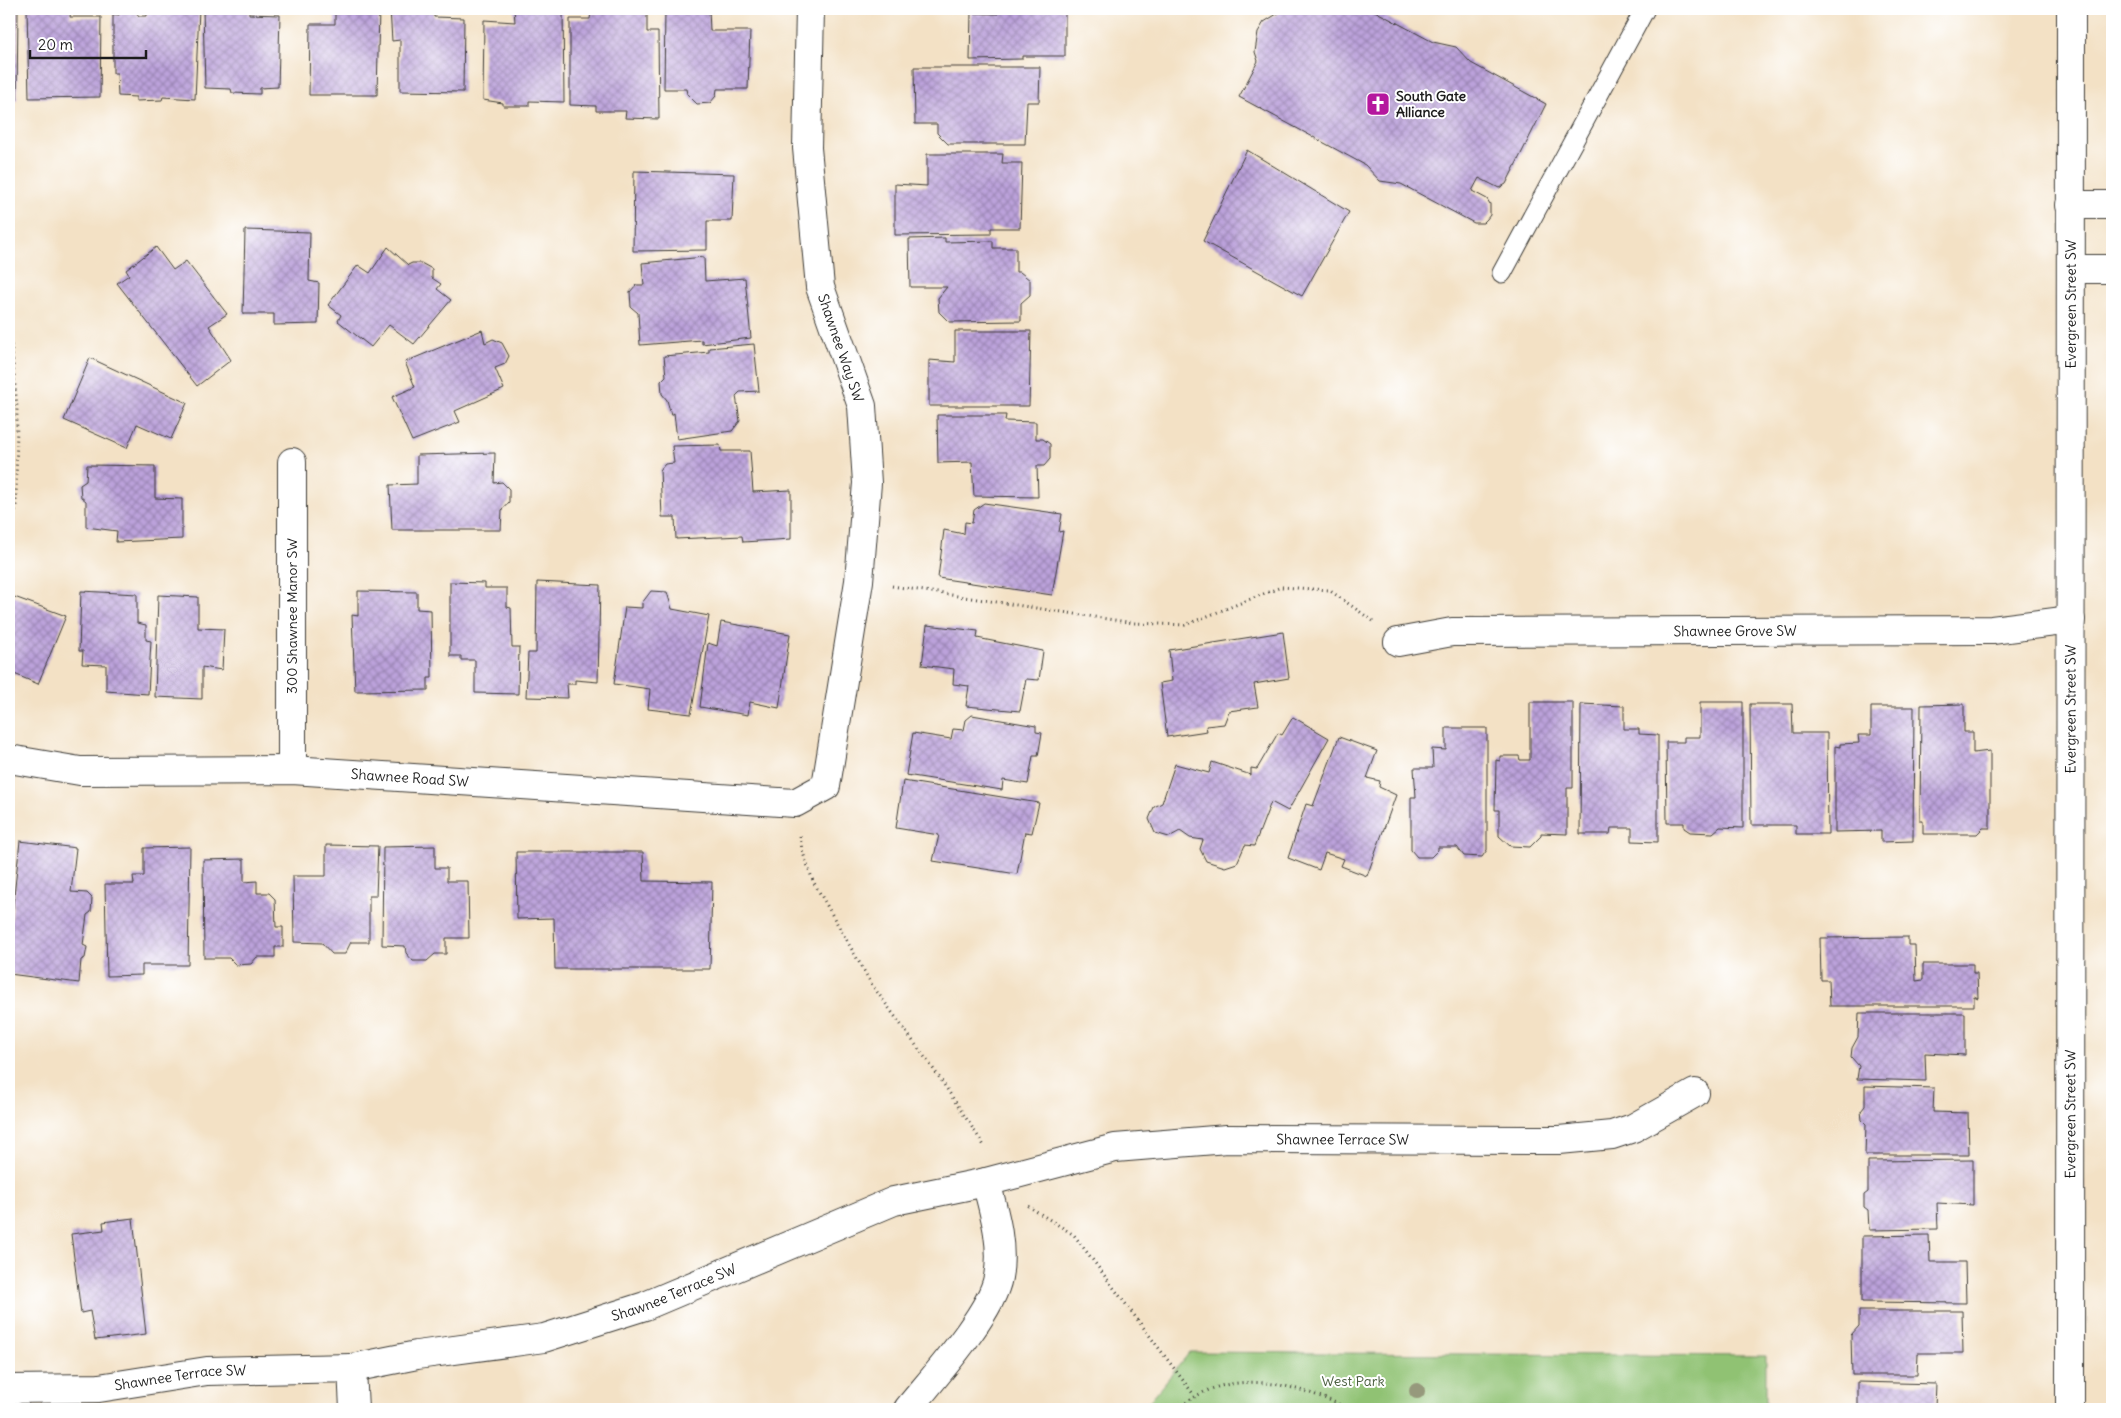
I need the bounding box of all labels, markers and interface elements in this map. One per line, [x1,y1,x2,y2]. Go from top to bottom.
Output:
scale bar [30,28,146,60]
text: 20 m [38,35,73,54]
place label: South Gate Alliance [1396,87,1467,121]
church icon: South Gate Alliance [1365,91,1391,117]
street label: Evergreen Street SW [2062,239,2080,368]
street label: Shawnee Way SW [814,291,868,405]
street label: 300 Shawnee Manor SW [283,538,301,694]
street label: Shawnee Grove SW [1673,622,1797,640]
street label: Evergreen Street SW [2061,644,2080,773]
street label: Shawnee Road SW [350,765,470,791]
street label: Evergreen Street SW [2061,1049,2079,1178]
street label: Shawnee Terrace SW [1276,1130,1409,1149]
street label: Shawnee Terrace SW [609,1260,739,1325]
street label: Shawnee Terrace SW [113,1361,247,1394]
park label: West Park [1321,1372,1385,1390]

